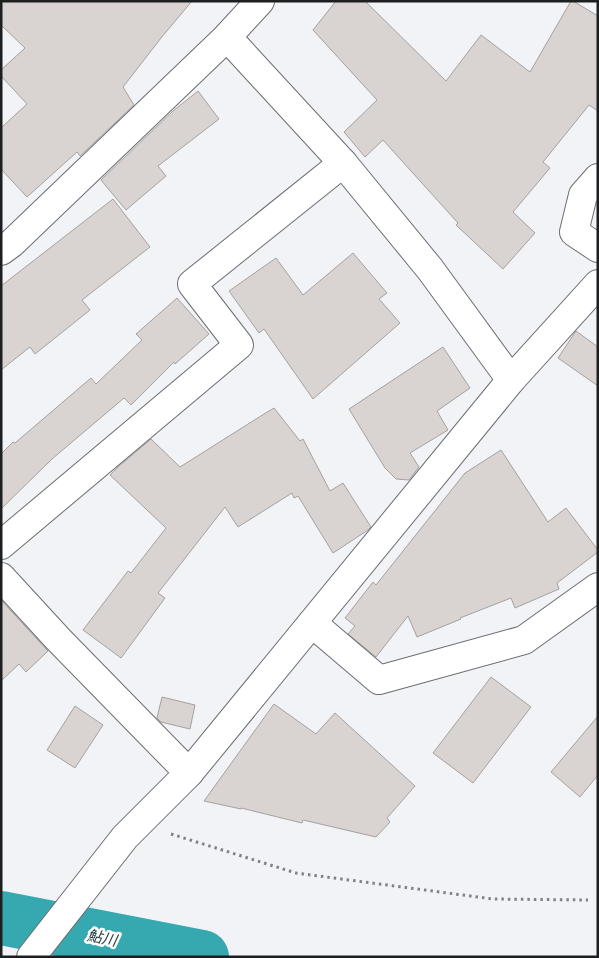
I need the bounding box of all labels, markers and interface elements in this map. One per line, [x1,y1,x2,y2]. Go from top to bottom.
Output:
water label: 鮎川 [86,925,121,950]

